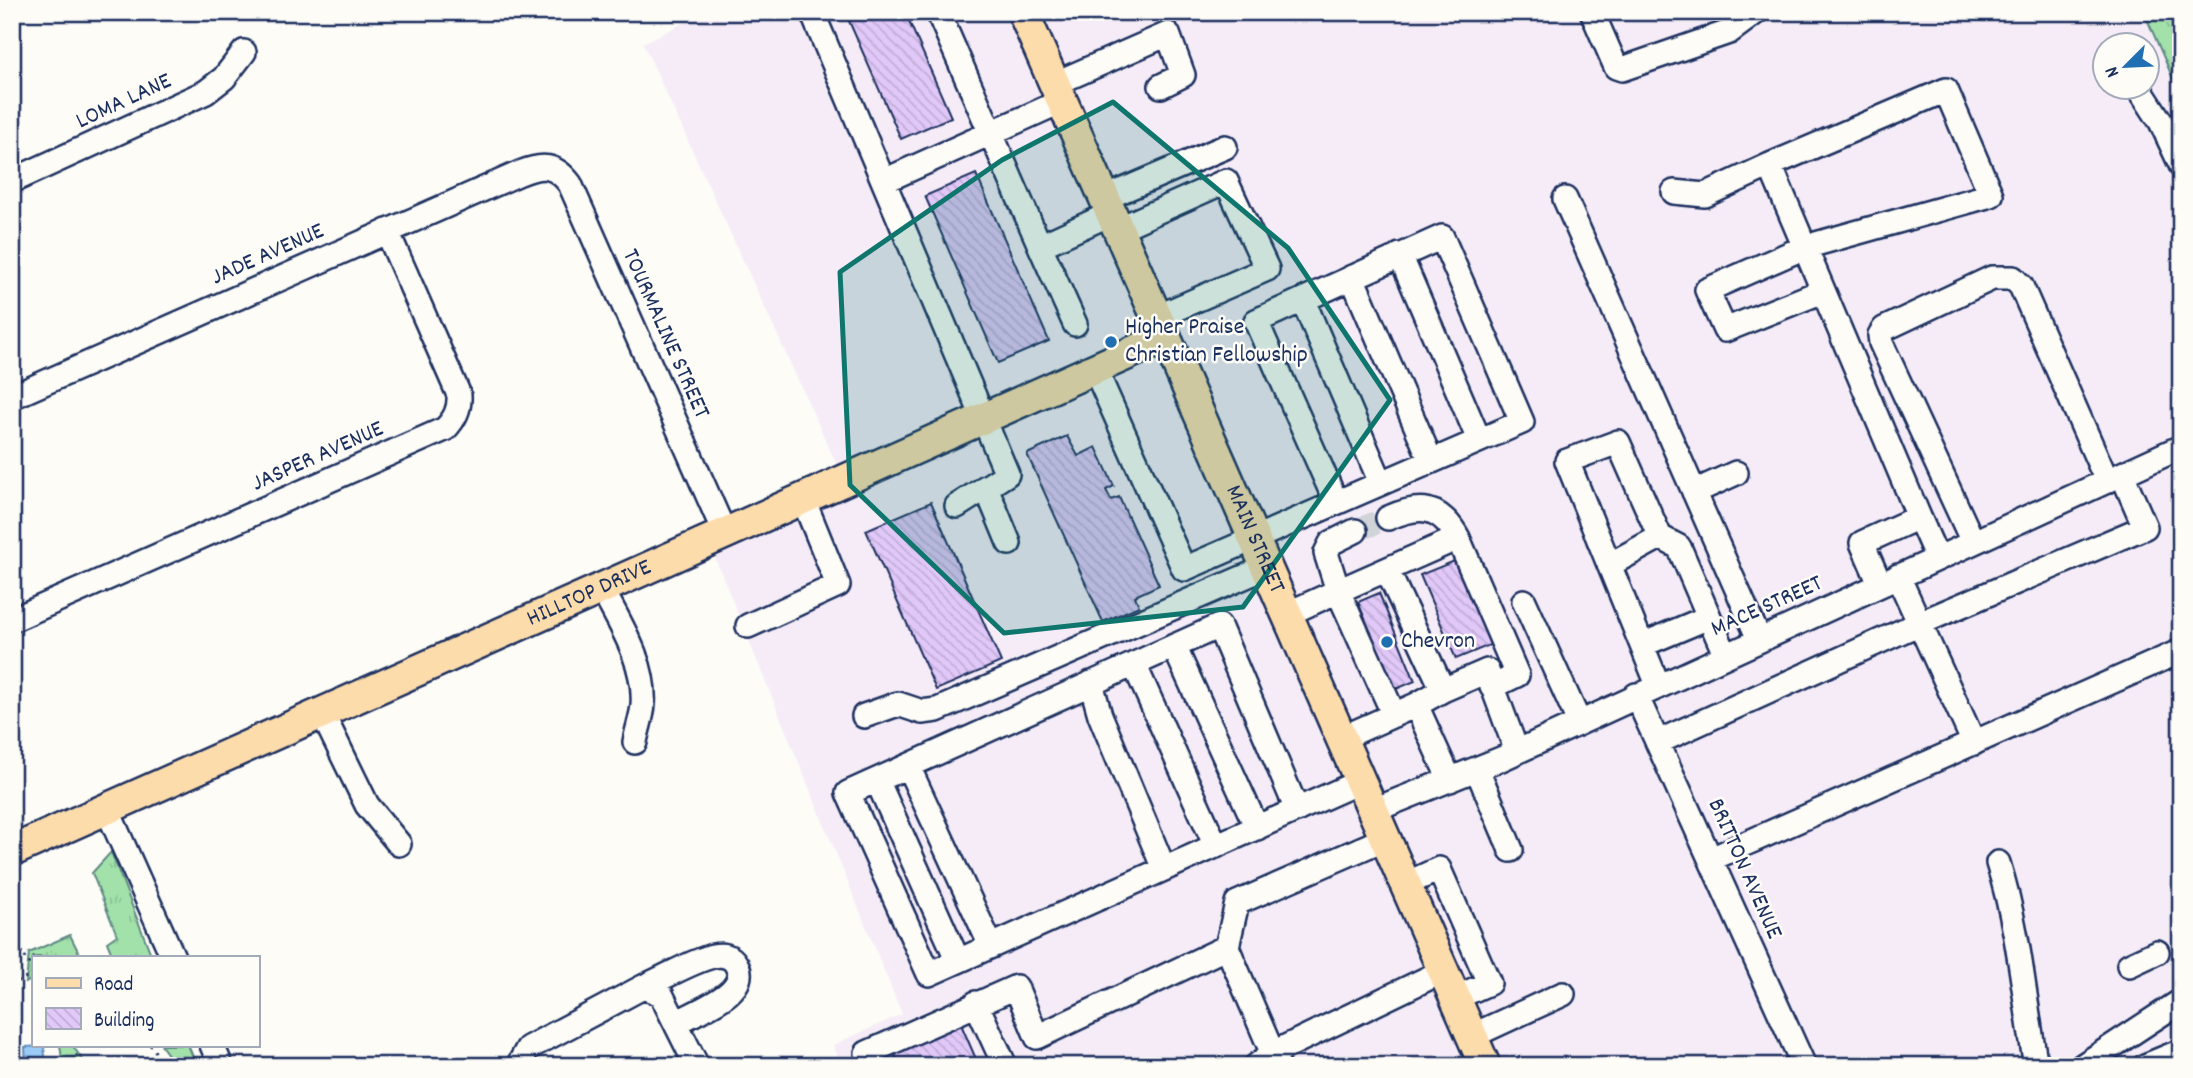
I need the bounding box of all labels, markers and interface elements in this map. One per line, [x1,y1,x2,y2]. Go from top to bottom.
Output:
north arrow [2092,32,2162,102]
text: N [2099,62,2128,81]
street label: LOMA LANE [71,65,177,139]
street label: JADE AVENUE [206,215,330,295]
street label: TOURMALINE STREET [612,244,718,425]
place label: Higher Praise Christian Fellowship [1125,311,1308,373]
marker: Higher Praise Christian Fellowship [1103,334,1119,350]
street label: JASPER AVENUE [247,413,390,501]
street label: MAIN STREET [1216,480,1293,600]
street label: HILLTOP DRIVE [522,551,657,636]
street label: MACE STREET [1706,567,1828,647]
place label: Chevron [1401,625,1475,659]
marker: Chevron [1379,634,1395,650]
street label: BRITTON AVENUE [1698,793,1790,945]
legend [32,956,259,1046]
text: Road [94,971,133,1001]
text: Building [94,1007,154,1037]

